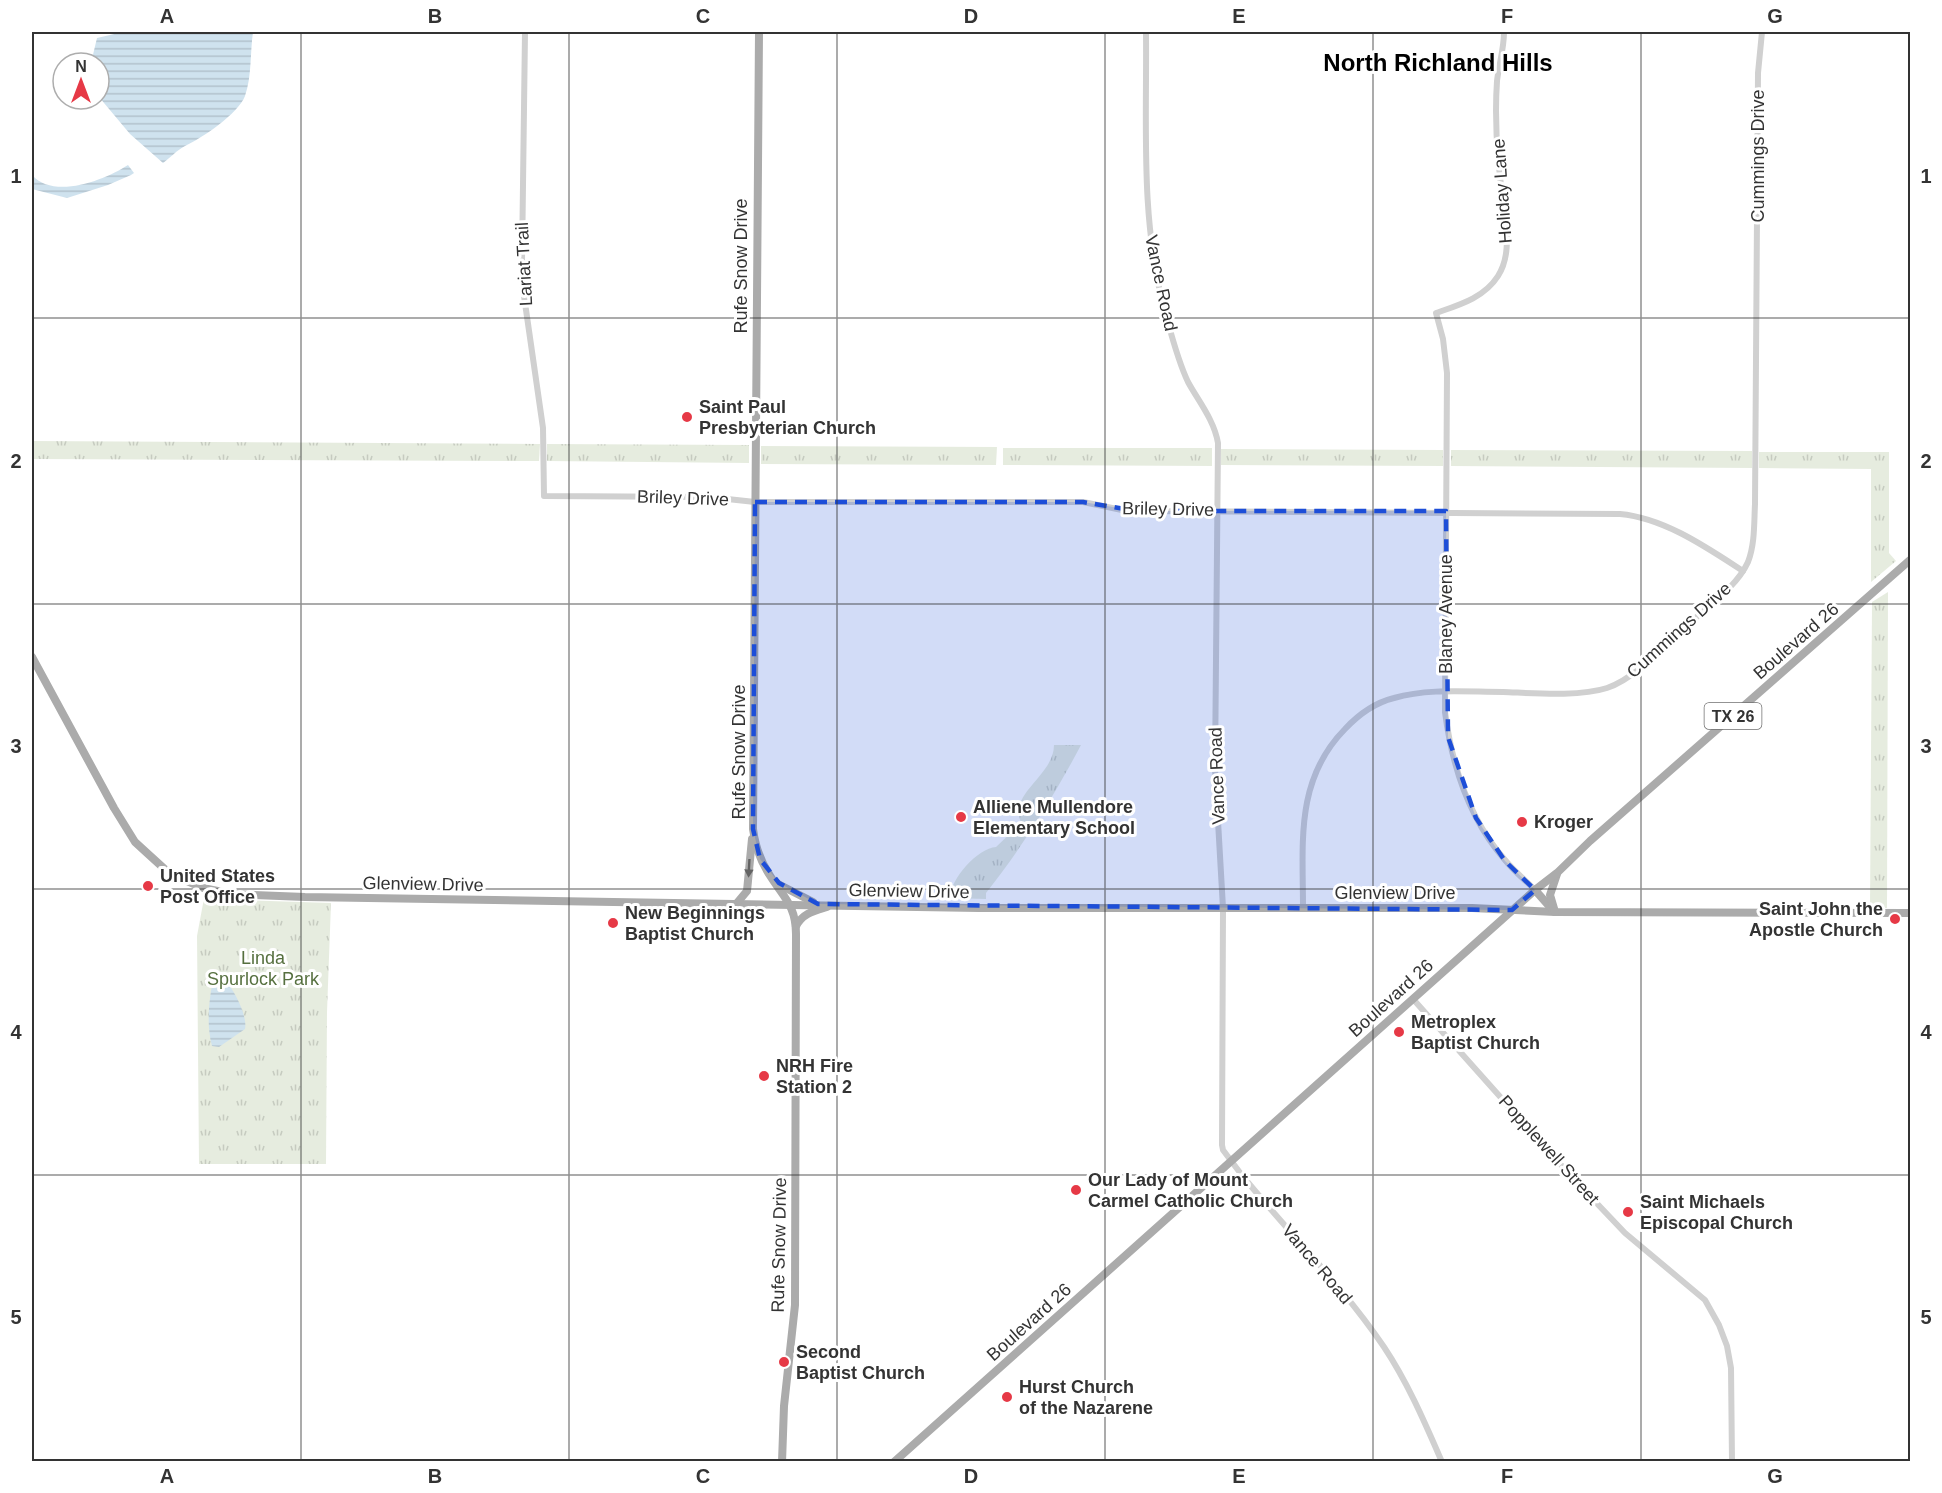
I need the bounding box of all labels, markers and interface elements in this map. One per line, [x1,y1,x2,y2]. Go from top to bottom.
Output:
text: A [160,5,174,27]
text: B [428,5,442,27]
text: C [696,5,710,27]
text: D [964,5,978,27]
text: E [1232,5,1246,27]
text: F [1501,5,1513,27]
text: G [1767,5,1783,27]
district label: North Richland Hills [1323,49,1553,76]
north arrow [51,51,111,111]
text: N [75,58,87,75]
street label: Cummings Drive [1748,89,1768,223]
street label: Holiday Lane [1488,138,1516,244]
text: 1 [10,165,22,187]
text: 1 [1920,165,1932,187]
street label: Rufe Snow Drive [731,198,751,334]
street label: Lariat Trail [512,222,536,306]
street label: Vance Road [1141,233,1181,333]
place label: Saint Paul Presbyterian Church [699,397,876,438]
marker: Saint Paul Presbyterian Church [680,410,694,424]
text: 2 [10,450,22,472]
text: 2 [1920,450,1932,472]
street label: Briley Drive [637,486,729,510]
street label: Briley Drive [1122,498,1214,520]
street label: Blaney Avenue [1436,554,1456,674]
street label: Cummings Drive [1623,578,1735,682]
street label: Boulevard 26 [1749,599,1843,683]
street label: Rufe Snow Drive [729,684,749,820]
road number: TX 26 [1704,703,1762,729]
street label: Vance Road [1205,727,1229,825]
text: 3 [10,735,22,757]
text: 3 [1920,735,1932,757]
place label: Alliene Mullendore Elementary School [973,797,1135,838]
marker: Alliene Mullendore Elementary School [954,810,968,824]
place label: Kroger [1534,812,1593,832]
marker: Kroger [1515,815,1529,829]
one-way arrow [744,858,754,877]
place label: United States Post Office [160,866,275,907]
street label: Glenview Drive [362,873,484,895]
marker: United States Post Office [141,879,155,893]
street label: Glenview Drive [848,880,970,902]
street label: Glenview Drive [1334,883,1456,903]
place label: Saint John the Apostle Church [1749,899,1883,940]
place label: New Beginnings Baptist Church [625,903,765,944]
marker: Saint John the Apostle Church [1888,912,1902,926]
marker: New Beginnings Baptist Church [606,916,620,930]
park label: Linda Spurlock Park [207,948,320,989]
street label: Boulevard 26 [1345,955,1437,1041]
place label: Metroplex Baptist Church [1411,1012,1540,1053]
text: 4 [10,1021,22,1043]
text: 4 [1920,1021,1932,1043]
marker: Metroplex Baptist Church [1392,1025,1406,1039]
place label: NRH Fire Station 2 [776,1056,853,1097]
marker: NRH Fire Station 2 [757,1069,771,1083]
street label: Popplewell Street [1495,1091,1603,1209]
place label: Our Lady of Mount Carmel Catholic Church [1088,1170,1293,1211]
street label: Rufe Snow Drive [768,1177,790,1313]
marker: Our Lady of Mount Carmel Catholic Church [1069,1183,1083,1197]
place label: Saint Michaels Episcopal Church [1640,1192,1793,1233]
marker: Saint Michaels Episcopal Church [1621,1205,1635,1219]
street label: Vance Road [1278,1220,1356,1308]
street label: Boulevard 26 [983,1279,1075,1365]
text: 5 [10,1306,22,1328]
text: 5 [1920,1306,1932,1328]
place label: Second Baptist Church [796,1342,925,1383]
marker: Second Baptist Church [777,1355,791,1369]
place label: Hurst Church of the Nazarene [1019,1377,1153,1418]
marker: Hurst Church of the Nazarene [1000,1390,1014,1404]
text: A [160,1465,174,1487]
text: B [428,1465,442,1487]
text: C [696,1465,710,1487]
text: D [964,1465,978,1487]
text: E [1232,1465,1246,1487]
text: F [1501,1465,1513,1487]
text: G [1767,1465,1783,1487]

